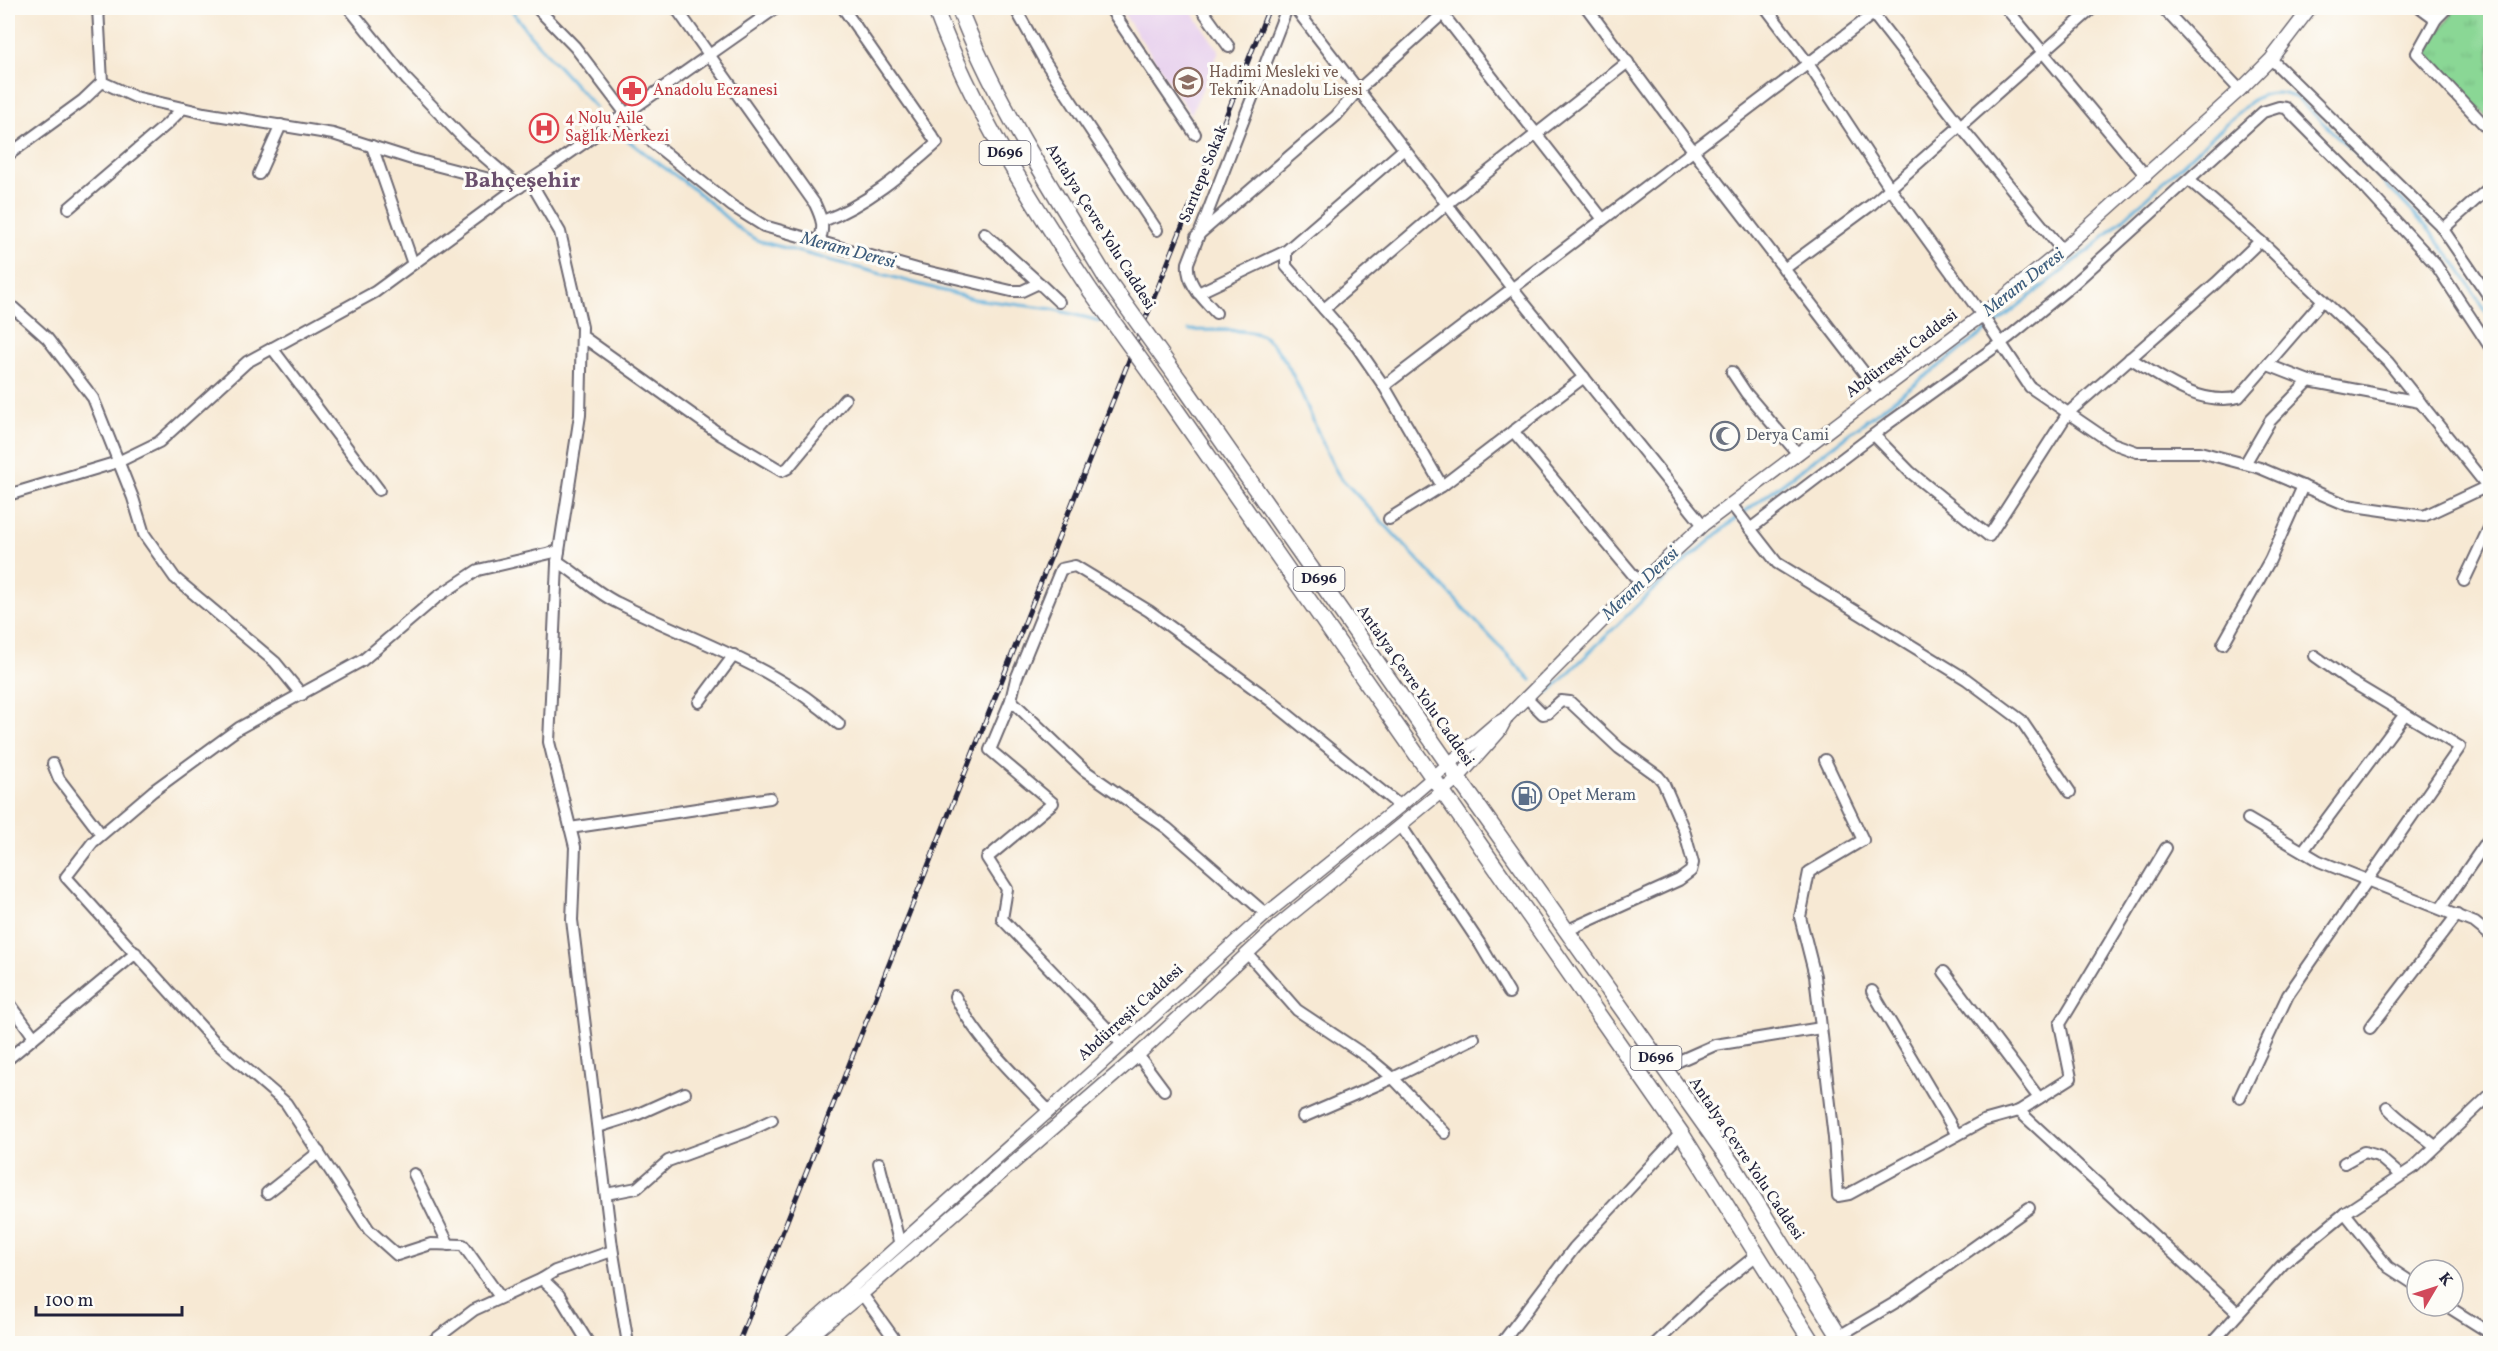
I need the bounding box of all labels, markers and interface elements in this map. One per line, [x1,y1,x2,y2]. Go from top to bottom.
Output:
place label: Hadimi Mesleki ve Teknik Anadolu Lisesi [1209,62,1363,102]
school or university icon: Hadimi Mesleki ve Teknik Anadolu Lisesi [1172,66,1204,98]
pharmacy icon: Anadolu Eczanesi [616,75,648,107]
place label: Anadolu Eczanesi [653,80,778,102]
place label: 4 Nolu Aile Sağlık Merkezi [565,108,669,148]
hospital icon: 4 Nolu Aile Sağlık Merkezi [528,112,560,144]
street label: Sarıtepe Sokak [1174,121,1234,226]
street label: Antalya Çevre Yolu Caddesi [1040,140,1160,314]
road number: D696 [980,141,1030,165]
district label: Bahçeşehir [464,166,581,197]
water label: Meram Deresi [797,226,899,276]
water label: Meram Deresi [1977,243,2070,323]
street label: Abdürreşit Caddesi [1841,304,1963,403]
mosque icon: Derya Cami [1709,420,1741,452]
place label: Derya Cami [1746,425,1829,447]
water label: Meram Deresi [1596,541,1685,627]
road number: D696 [1294,567,1344,591]
street label: Antalya Çevre Yolu Caddesi [1351,601,1479,771]
fuel station icon: Opet Meram [1511,780,1543,812]
place label: Opet Meram [1548,785,1636,807]
street label: Abdürreşit Caddesi [1073,959,1189,1066]
road number: D696 [1630,1046,1682,1070]
street label: Antalya Çevre Yolu Caddesi [1683,1073,1809,1245]
north arrow [2405,1258,2465,1318]
text: K [2433,1268,2458,1292]
scale bar [36,1279,182,1317]
text: 100 m [45,1289,94,1314]

